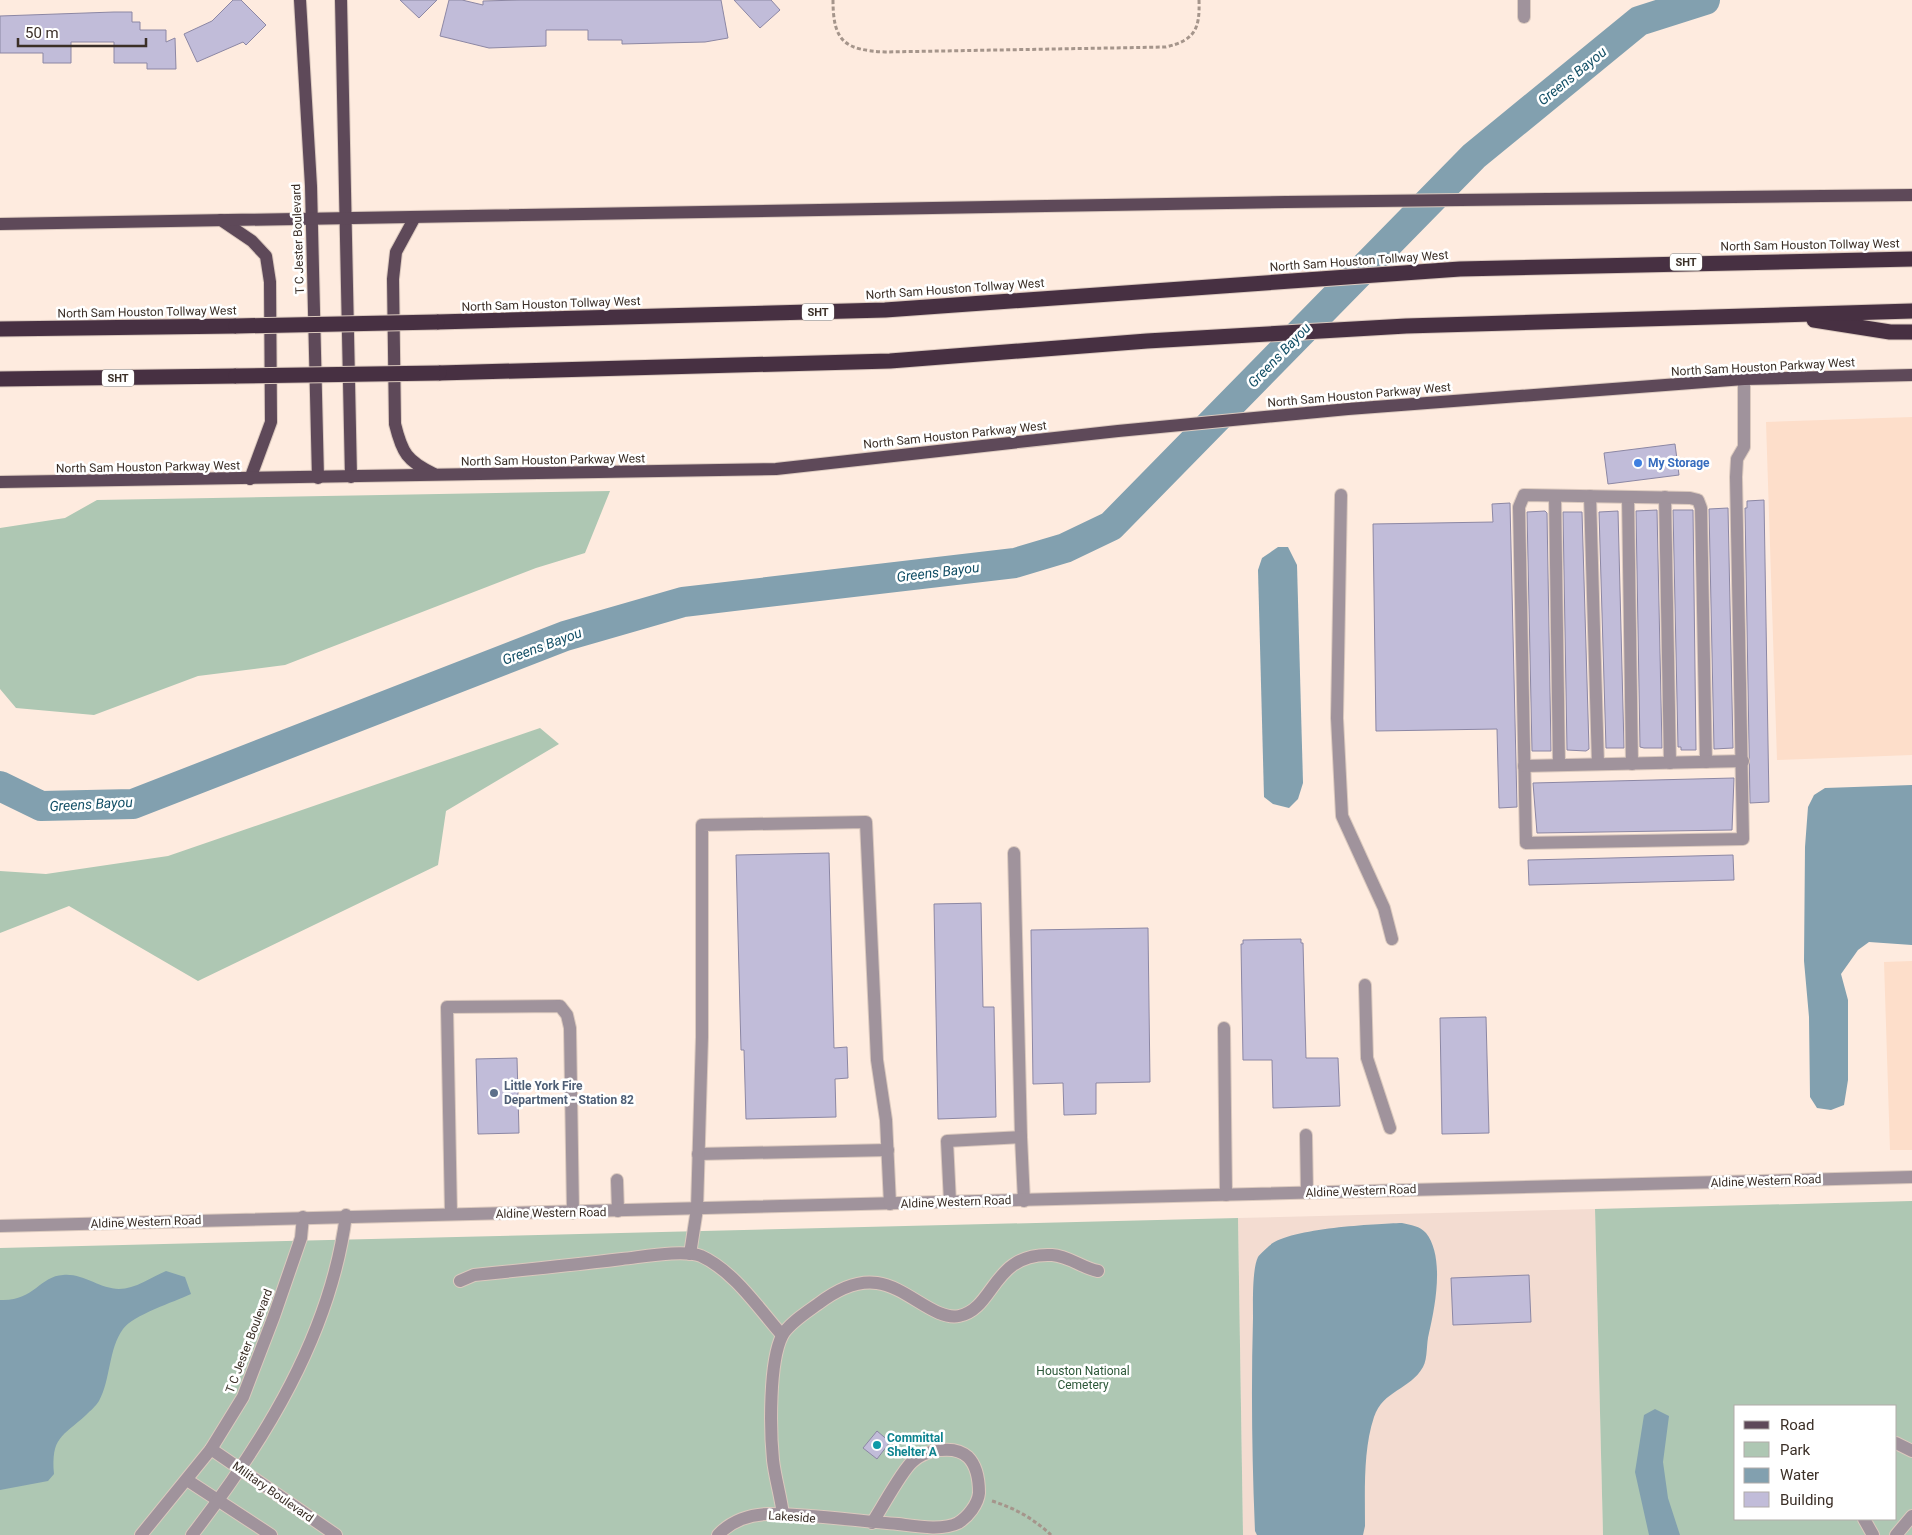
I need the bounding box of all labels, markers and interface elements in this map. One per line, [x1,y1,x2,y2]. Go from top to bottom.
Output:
scale bar [18,15,145,47]
text: 50 m [25,24,59,42]
water label: Greens Bayou [1535,43,1610,108]
street label: T C Jester Boulevard [289,184,307,294]
street label: North Sam Houston Tollway West [1720,236,1900,254]
street label: North Sam Houston Tollway West [1269,248,1449,274]
road number: SHT [1670,253,1702,270]
street label: North Sam Houston Tollway West [865,276,1045,302]
street label: North Sam Houston Tollway West [461,294,641,314]
street label: North Sam Houston Tollway West [57,303,237,321]
road number: SHT [802,304,834,320]
water label: Greens Bayou [1244,319,1314,391]
street label: North Sam Houston Parkway West [1671,355,1855,379]
road number: SHT [102,369,134,386]
street label: North Sam Houston Parkway West [1267,380,1451,410]
street label: North Sam Houston Parkway West [863,418,1047,452]
street label: North Sam Houston Parkway West [461,451,645,469]
place label: My Storage [1648,456,1710,470]
marker: My Storage [1632,457,1644,469]
street label: North Sam Houston Parkway West [56,458,240,476]
water label: Greens Bayou [896,559,981,585]
water label: Greens Bayou [500,624,584,668]
water label: Greens Bayou [49,794,134,814]
place label: Little York Fire Department - Station 82 [504,1079,634,1107]
marker: Little York Fire Department - Station 82 [488,1087,500,1099]
street label: Aldine Western Road [1710,1172,1822,1190]
street label: Aldine Western Road [1305,1182,1417,1200]
street label: Aldine Western Road [900,1193,1012,1211]
street label: Aldine Western Road [495,1205,607,1221]
street label: Aldine Western Road [90,1213,202,1231]
street label: T C Jester Boulevard [223,1287,275,1395]
park label: Houston National Cemetery [1036,1364,1130,1392]
legend [1734,1405,1897,1520]
text: Road [1780,1416,1814,1434]
place label: Committal Shelter A [887,1431,943,1459]
marker: Committal Shelter A [871,1439,883,1451]
text: Park [1780,1441,1811,1459]
street label: Military Boulevard [230,1459,316,1525]
text: Water [1780,1466,1819,1484]
text: Building [1780,1491,1834,1509]
street label: Lakeside [768,1508,816,1526]

